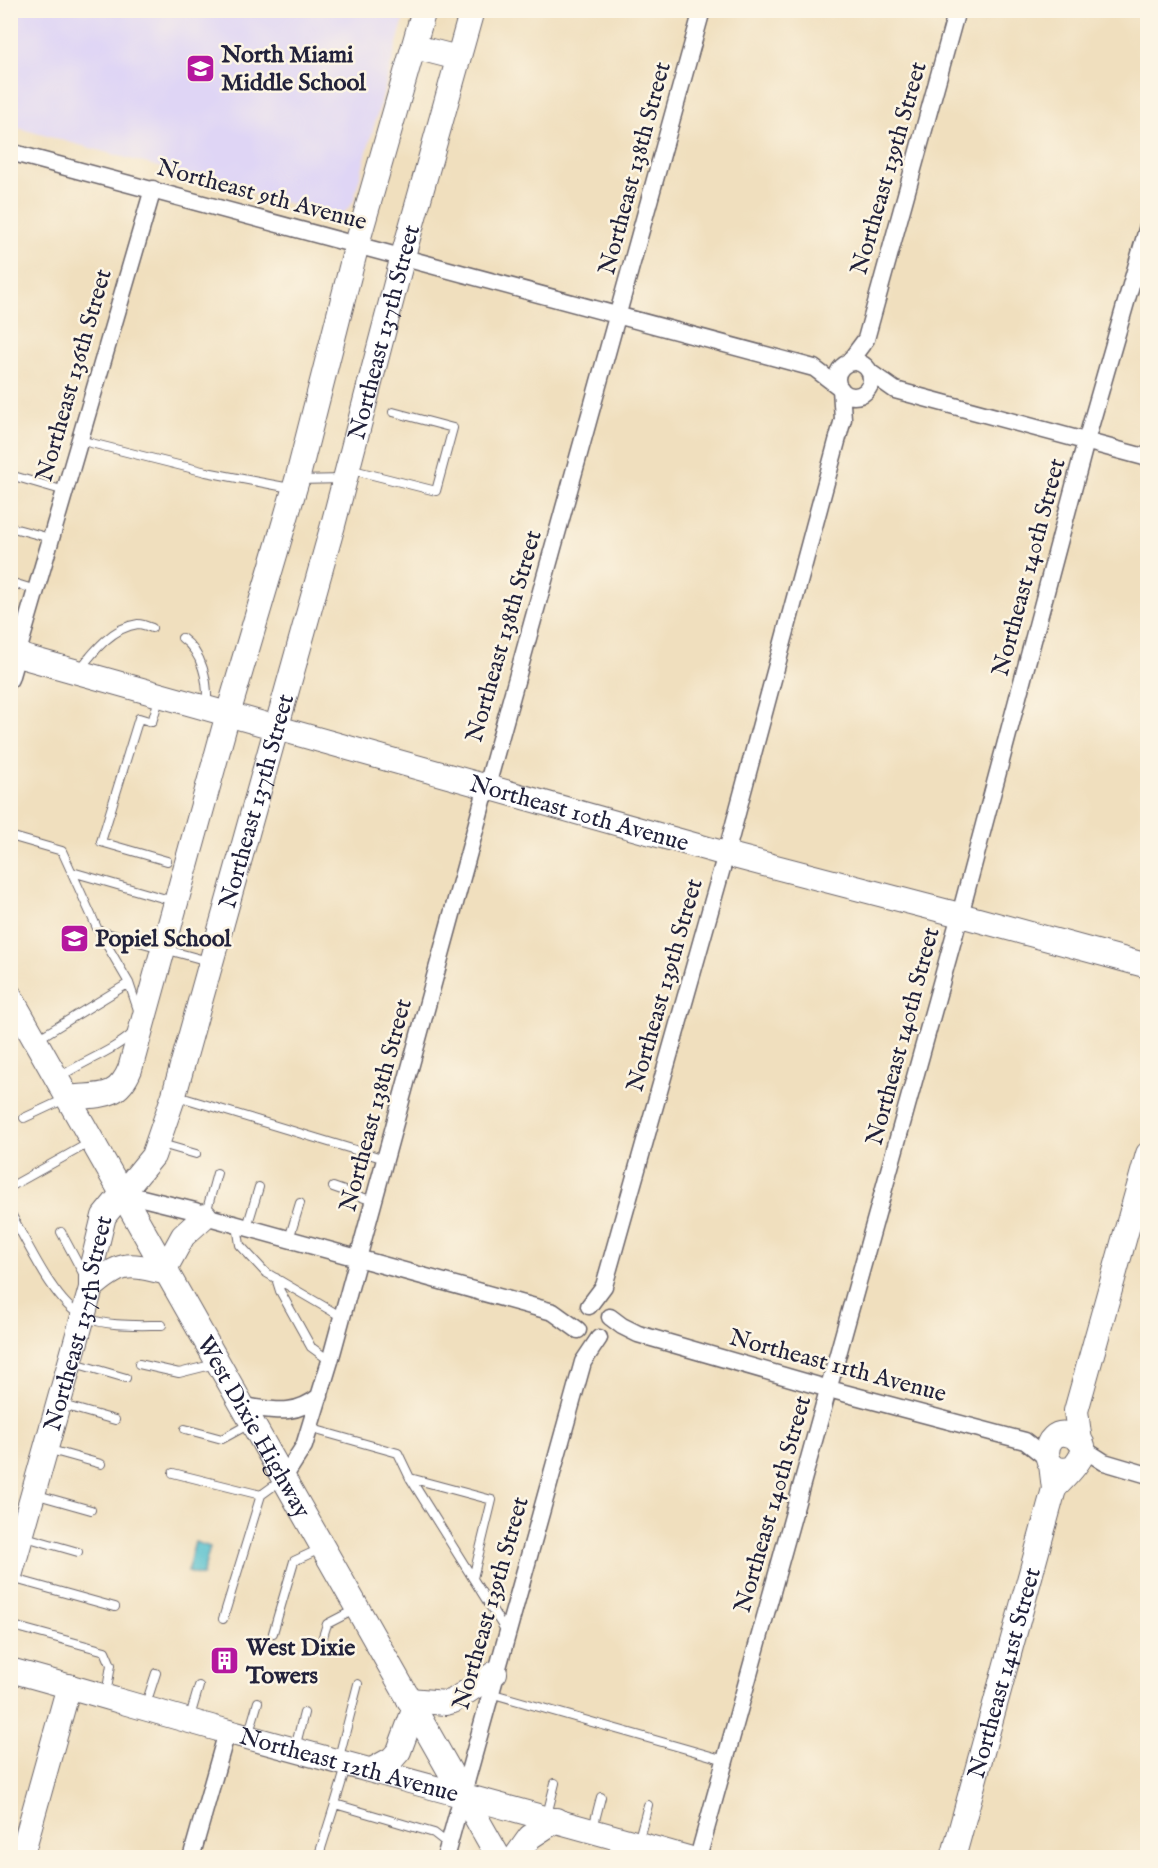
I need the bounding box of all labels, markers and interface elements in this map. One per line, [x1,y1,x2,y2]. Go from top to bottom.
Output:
place label: North Miami Middle School [220,40,366,99]
school or university icon: North Miami Middle School [184,52,216,84]
street label: Northeast 139th Street [844,58,935,279]
street label: Northeast 138th Street [592,59,679,278]
street label: Northeast 9th Avenue [153,153,370,238]
street label: Northeast 137th Street [342,221,428,443]
street label: Northeast 136th Street [29,265,120,485]
street label: Northeast 140th Street [985,455,1073,680]
street label: Northeast 138th Street [459,527,550,746]
street label: Northeast 137th Street [213,691,302,912]
street label: Northeast 10th Avenue [466,769,692,860]
street label: Northeast 139th Street [620,875,711,1096]
school or university icon: Popiel School [58,922,90,954]
place label: Popiel School [95,924,231,955]
street label: Northeast 140th Street [859,924,947,1149]
street label: Northeast 138th Street [333,996,420,1215]
street label: Northeast 137th Street [38,1213,120,1435]
street label: Northeast 11th Avenue [726,1323,950,1410]
street label: West Dixie Highway [189,1331,317,1524]
street label: Northeast 140th Street [728,1392,819,1617]
street label: Northeast 139th Street [446,1493,537,1714]
street label: Northeast 141st Street [961,1564,1049,1782]
place label: West Dixie Towers [245,1633,355,1692]
building icon: West Dixie Towers [209,1645,241,1677]
street label: Northeast 12th Avenue [236,1722,462,1811]

